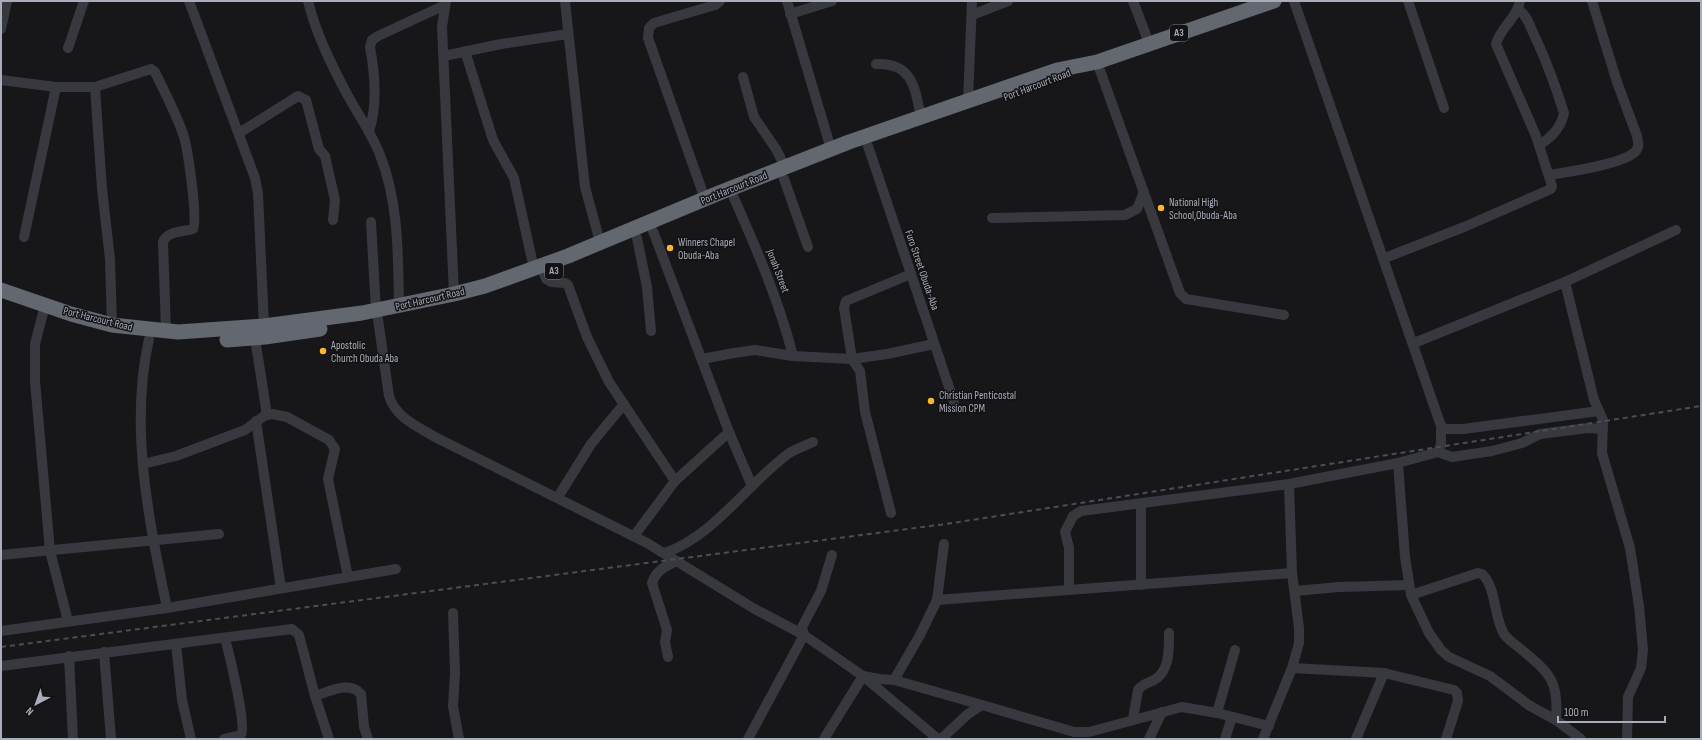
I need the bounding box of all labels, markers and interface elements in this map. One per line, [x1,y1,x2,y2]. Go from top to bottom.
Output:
road number: A3 [1170,25,1188,41]
street label: Port Harcourt Road [1002,66,1073,104]
street label: Port Harcourt Road [699,169,770,207]
place label: National High School,Obuda-Aba [1169,196,1237,222]
marker: National High School,Obuda-Aba [1156,203,1166,213]
street label: Furo Street Obuda-Aba [902,228,942,312]
place label: Winners Chapel Obuda-Aba [678,236,735,262]
marker: Winners Chapel Obuda-Aba [665,243,675,253]
street label: Jonah Street [763,247,792,295]
road number: A3 [545,263,563,279]
street label: Port Harcourt Road [394,285,466,313]
street label: Port Harcourt Road [62,304,134,334]
place label: Apostolic Church Obuda Aba [330,339,398,365]
marker: Apostolic Church Obuda Aba [318,346,328,356]
place label: Christian Penticostal Mission CPM [939,389,1016,415]
marker: Christian Penticostal Mission CPM [926,396,936,406]
north arrow [16,684,56,724]
scale bar [1558,698,1665,724]
text: N [23,704,36,718]
text: 100 m [1564,705,1589,720]

